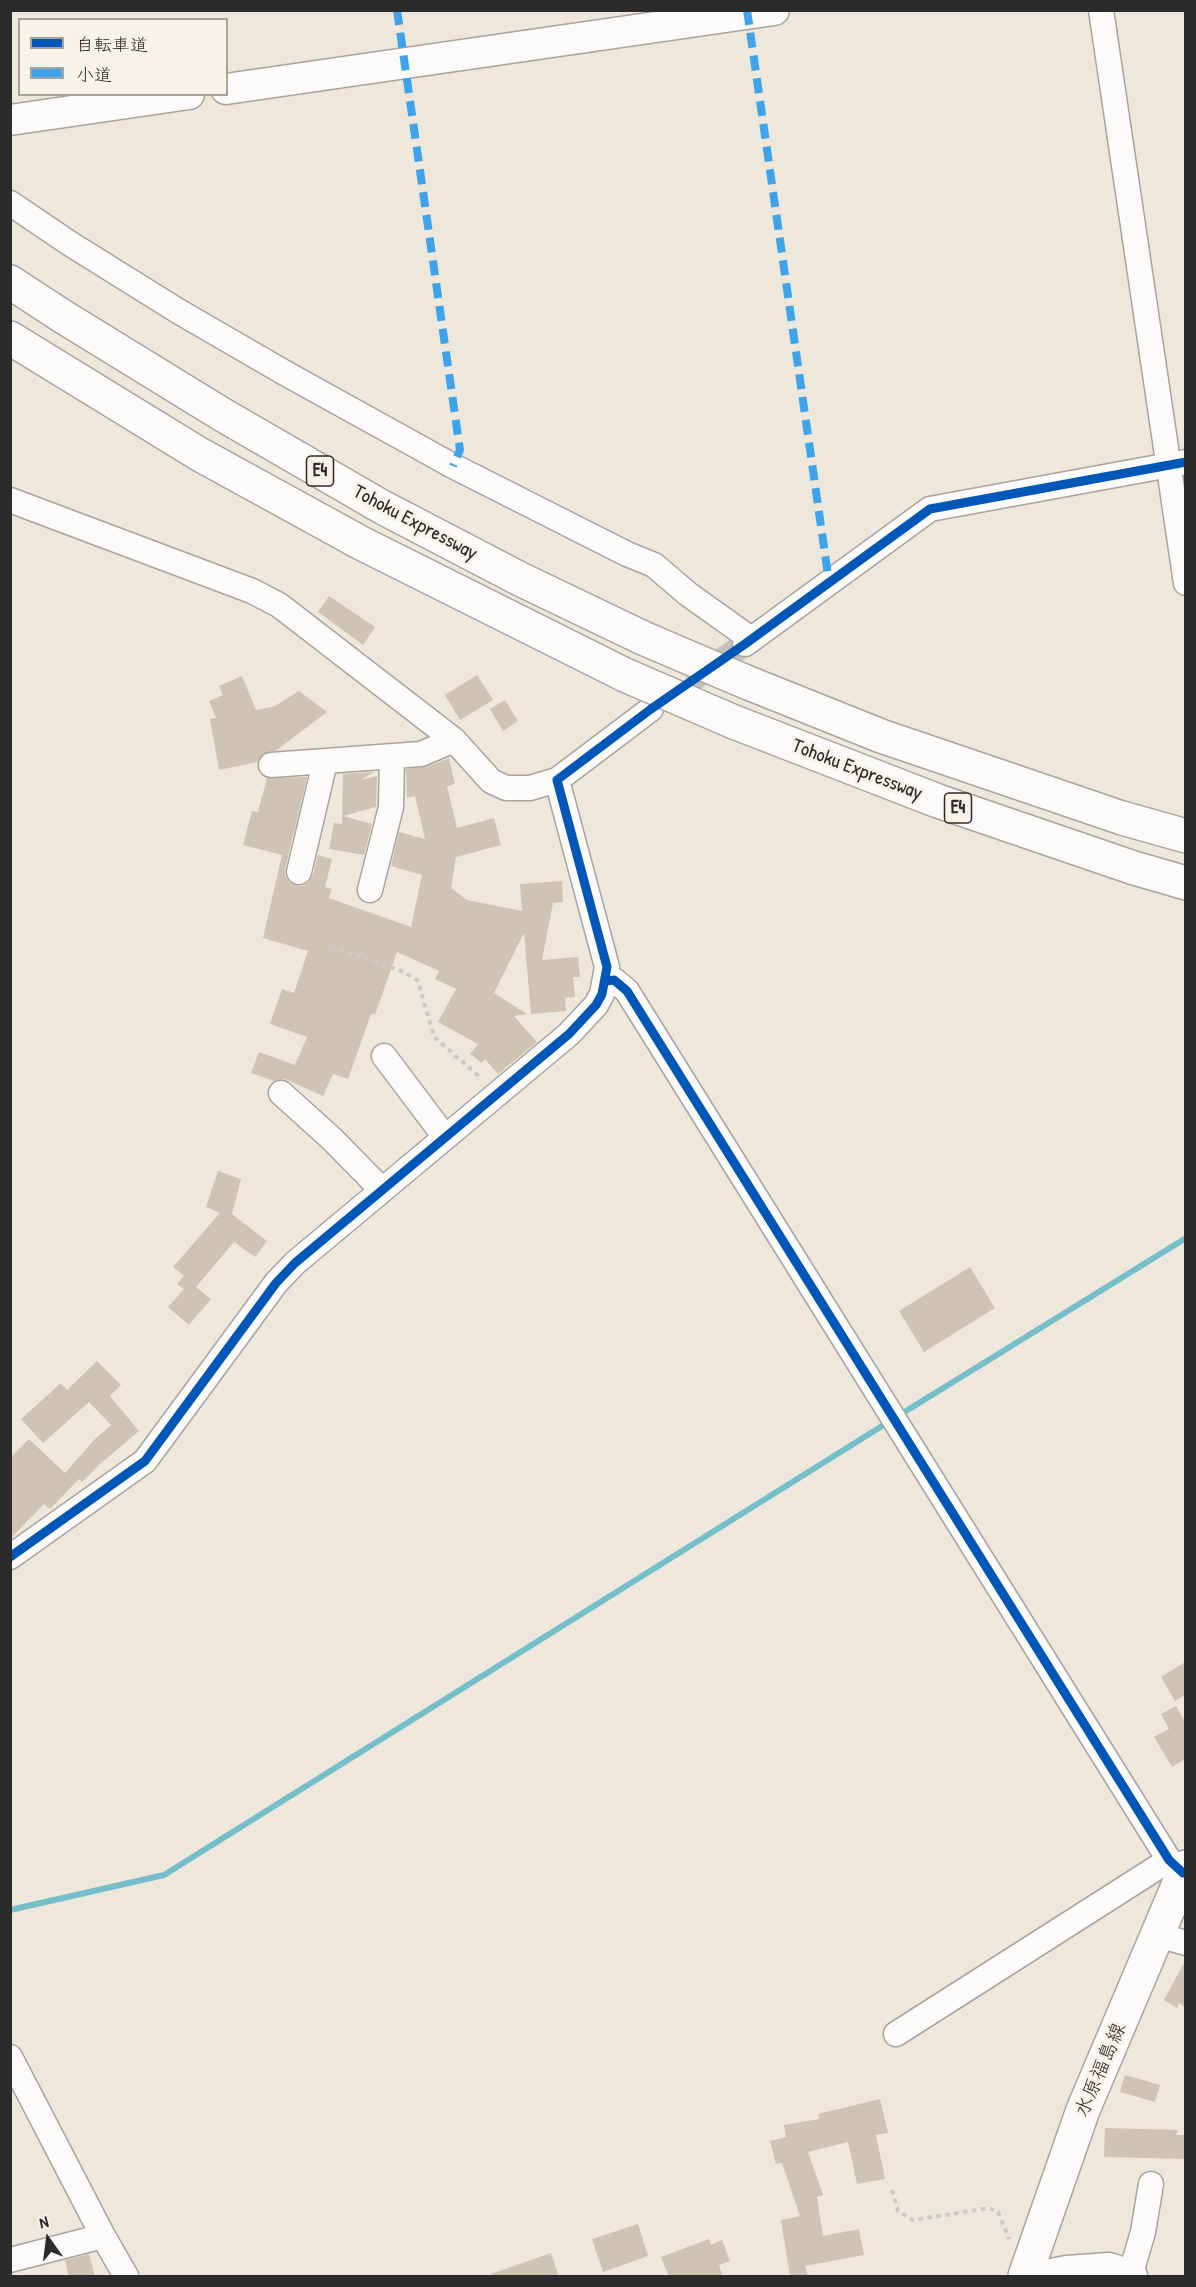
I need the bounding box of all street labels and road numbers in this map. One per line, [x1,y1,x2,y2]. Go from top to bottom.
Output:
road number: E4 [306,456,334,486]
street label: Tohoku Expressway [349,480,481,566]
street label: Tohoku Expressway [788,734,926,806]
road number: E4 [944,793,972,823]
street label: 水原福島線 [1070,2019,1132,2121]

